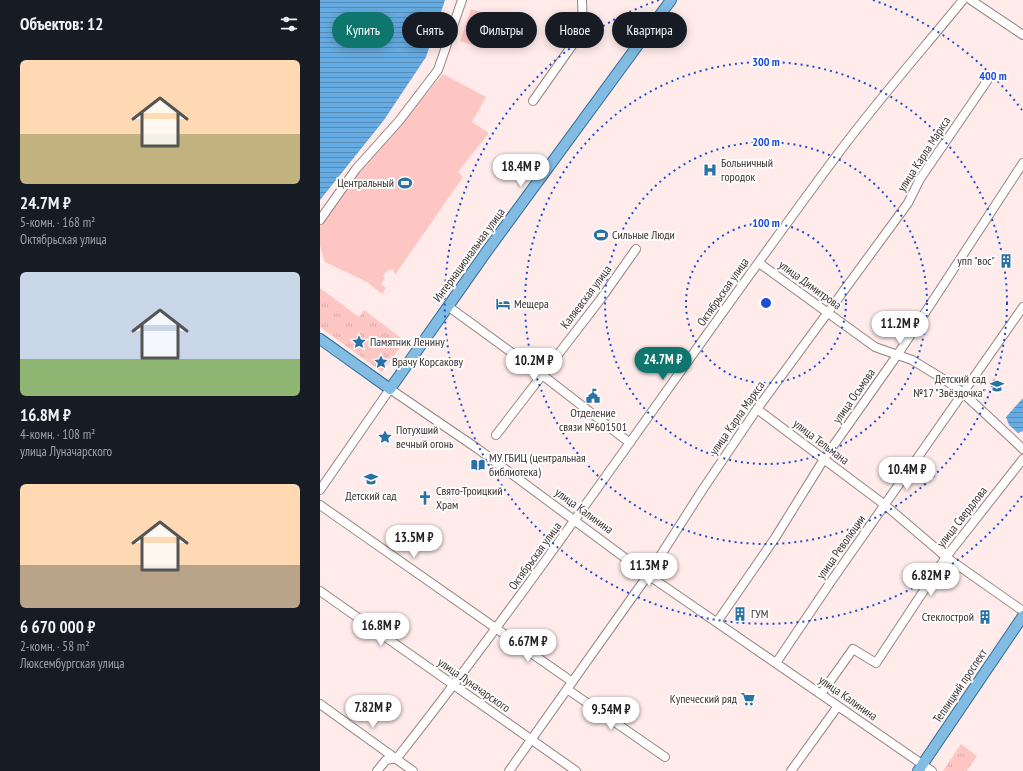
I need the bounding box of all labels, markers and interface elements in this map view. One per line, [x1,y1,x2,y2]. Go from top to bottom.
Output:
chip: Купить [332,12,394,48]
chip: Снять [402,12,458,48]
chip: Фильтры [466,12,537,48]
chip: Новое [545,12,604,48]
chip: Квартира [612,12,687,48]
text: Объектов: 12 [20,13,103,35]
icon: filters [278,13,300,35]
text: 300 m [752,54,780,69]
text: 400 m [979,68,1007,83]
icon: home [124,86,196,158]
street label: улица Карла Маркса [894,113,954,194]
text: 200 m [752,134,780,149]
pin: 18.4M ₽ [484,154,558,188]
place label: Больничный городок [721,155,773,184]
text: 18.4M ₽ [502,158,540,175]
hospital icon: Больничный городок [702,162,718,178]
place label: Центральный [337,175,394,190]
sports icon: Центральный [397,175,413,191]
text: 24.7M ₽ [20,192,71,214]
street label: Интернациональная улица [429,205,508,305]
text: 5-комн. · 168 m² [20,214,95,231]
text: 100 m [752,215,780,230]
sports icon: Сильные Люди [593,227,609,243]
place label: Сильные Люди [612,227,675,242]
text: Октябрьская улица [20,231,107,248]
place label: упп "вос" [957,253,995,268]
building icon: упп "вос" [998,253,1014,269]
street label: Октябрьская улица [693,254,752,329]
street label: улица Димитрова [776,257,845,313]
street label: Каляевская улица [557,262,614,331]
hotel icon: Мещера [495,296,511,312]
place label: Мещера [514,296,549,311]
centre of rings [759,296,773,310]
icon: home [124,298,196,370]
pin: 11.2M ₽ [863,311,937,345]
text: 11.2M ₽ [881,315,919,332]
place icon: Памятник Ленину [351,334,367,350]
place label: Памятник Ленину [370,334,445,349]
pin: 24.7M ₽ [626,347,700,381]
pin: 10.2M ₽ [497,348,571,382]
text: 24.7M ₽ [644,351,682,368]
text: 10.2M ₽ [515,352,553,369]
place icon: Врачу Корсакову [373,354,389,370]
place label: Врачу Корсакову [392,354,464,369]
street label: улица Осьмова [829,365,878,426]
place label: Детский сад №17 "Звёздочка" [913,371,987,400]
street label: улица Карла Маркса [706,378,768,457]
school or university icon: Детский сад №17 "Звёздочка" [989,378,1005,394]
public building icon: Отделение связи №601501 [585,388,601,404]
text: 16.8M ₽ [20,404,71,426]
place label: Отделение связи №601501 [559,405,627,434]
street label: улица Тельмана [790,416,852,468]
place label: Потухший вечный огонь [396,422,454,451]
text: 4-комн. · 108 m² [20,426,95,443]
place icon: Потухший вечный огонь [377,429,393,445]
text: улица Луначарского [20,443,112,460]
place label: МУ ГБИЦ (центральная библиотека) [489,450,586,479]
library icon: МУ ГБИЦ (центральная библиотека) [470,457,486,473]
pin: 10.4M ₽ [870,457,944,491]
text: 10.4M ₽ [888,461,926,478]
school or university icon: Детский сад [363,471,379,487]
place label: Свято-Троицкий Храм [436,483,503,512]
street label: улица Свердлова [933,483,990,550]
street label: улица Калинина [552,484,617,537]
place label: Детский сад [345,488,397,503]
church icon: Свято-Троицкий Храм [417,490,433,506]
icon: home [124,510,196,582]
street label: улица Революции [813,512,868,582]
street label: Октябрьская улица [505,519,564,592]
pin: 13.5M ₽ [377,525,451,559]
text: 13.5M ₽ [395,529,433,546]
pin: 11.3M ₽ [612,553,686,587]
text: 11.3M ₽ [630,557,668,574]
pin: 6.82M ₽ [894,563,968,597]
text: 6.82M ₽ [912,567,950,584]
building icon: ГУМ [732,606,748,622]
place label: ГУМ [751,606,768,621]
place label: Стеклострой [922,609,974,624]
building icon: Стеклострой [977,609,993,625]
pin: 16.8M ₽ [344,613,418,647]
text: 6 670 000 ₽ [20,616,95,638]
text: 16.8M ₽ [362,617,400,634]
pin: 6.67M ₽ [491,629,565,663]
text: 6.67M ₽ [509,633,547,650]
text: 2-комн. · 58 m² [20,638,90,655]
street label: Теплицкий проспект [929,646,990,726]
street label: улица Луначарского [435,654,513,715]
text: Люксембургская улица [20,655,125,672]
street label: улица Калинина [816,672,881,723]
place label: Купеческий ряд [670,691,738,706]
supermarket icon: Купеческий ряд [740,691,756,707]
pin: 7.82M ₽ [336,695,410,729]
pin: 9.54M ₽ [574,697,648,731]
text: 7.82M ₽ [354,699,392,716]
text: 9.54M ₽ [592,701,630,718]

